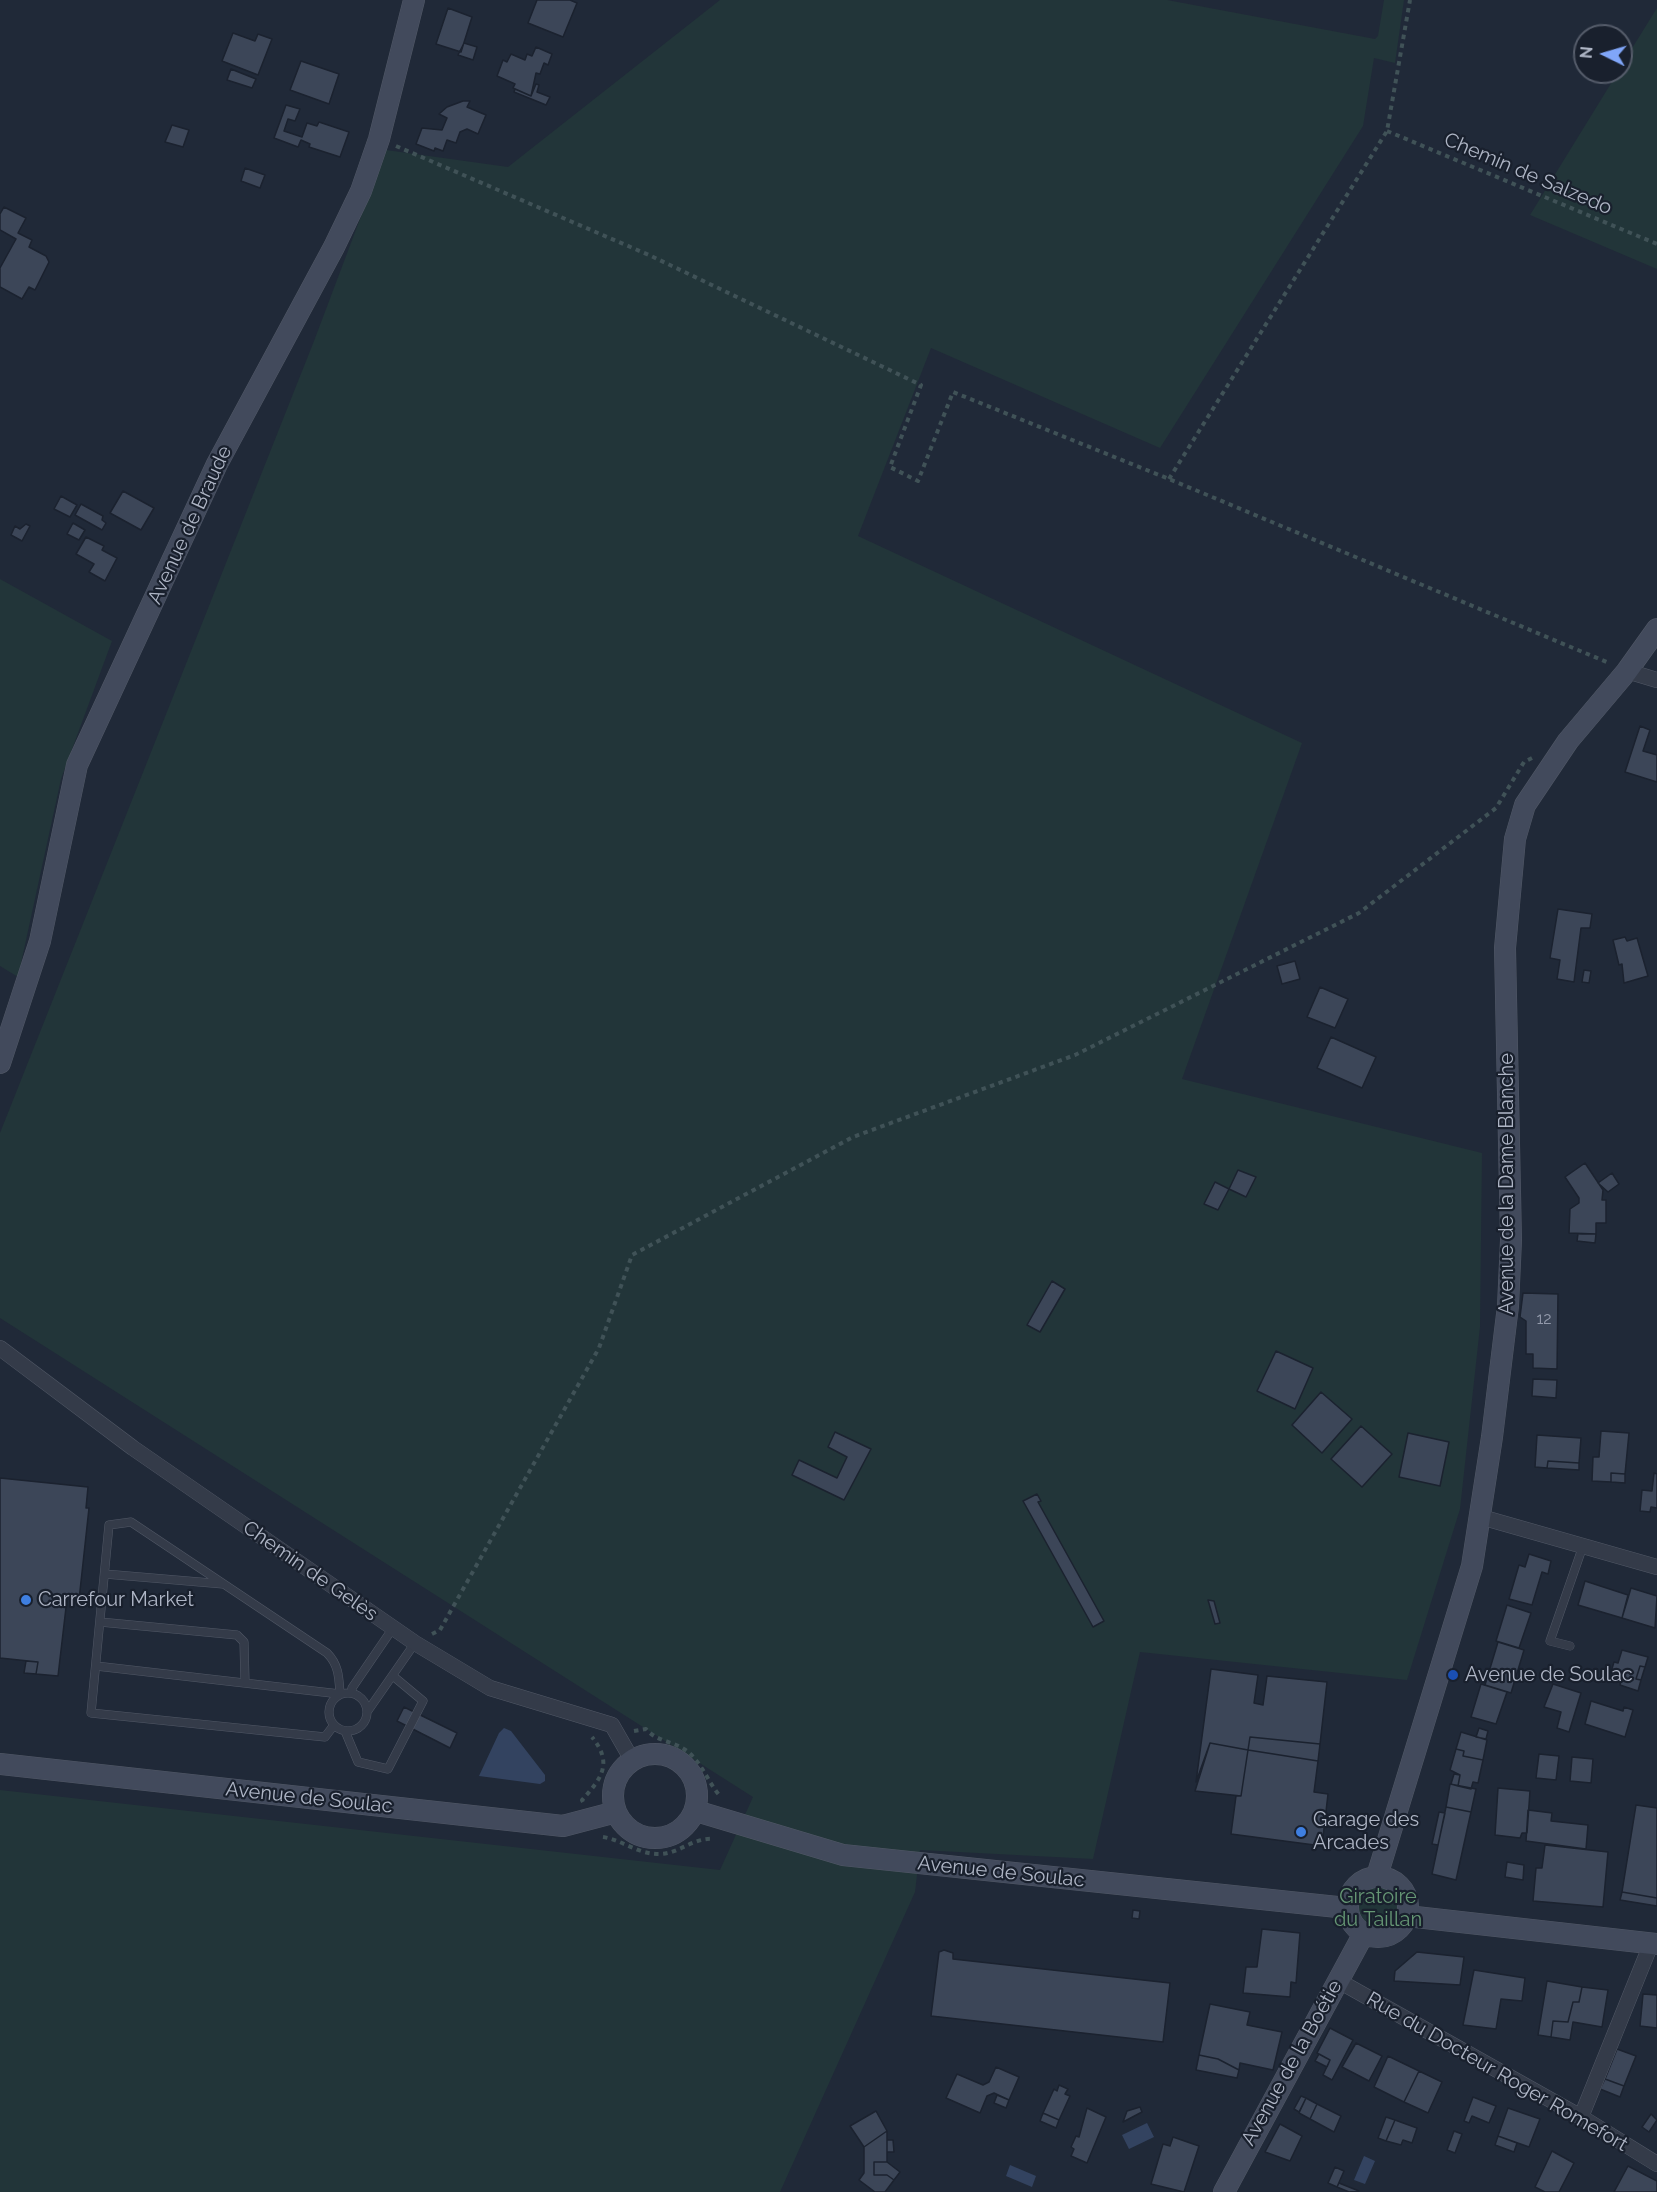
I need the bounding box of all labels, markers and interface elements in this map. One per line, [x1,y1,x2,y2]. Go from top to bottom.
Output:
north arrow [1573,24,1633,84]
text: N [1577,46,1597,59]
street label: Chemin de Salzedo [1440,128,1616,220]
street label: Avenue de Braude [143,442,237,608]
street label: Avenue de la Dame Blanche [1495,1053,1519,1315]
house number: 12 [1536,1309,1552,1329]
street label: Chemin de Gelès [238,1516,382,1626]
place label: Carrefour Market [38,1588,194,1612]
marker: Carrefour Market [19,1593,33,1607]
place label: Avenue de Soulac [1465,1663,1633,1687]
marker: Avenue de Soulac [1446,1668,1460,1682]
street label: Avenue de Soulac [224,1777,394,1819]
place label: Garage des Arcades [1313,1808,1419,1855]
marker: Garage des Arcades [1294,1825,1308,1839]
street label: Avenue de Soulac [916,1851,1086,1893]
park label: Giratoire du Taillan [1334,1885,1422,1932]
street label: Avenue de la Boétie [1236,1976,1348,2150]
street label: Rue du Docteur Roger Romefort [1362,1987,1632,2157]

